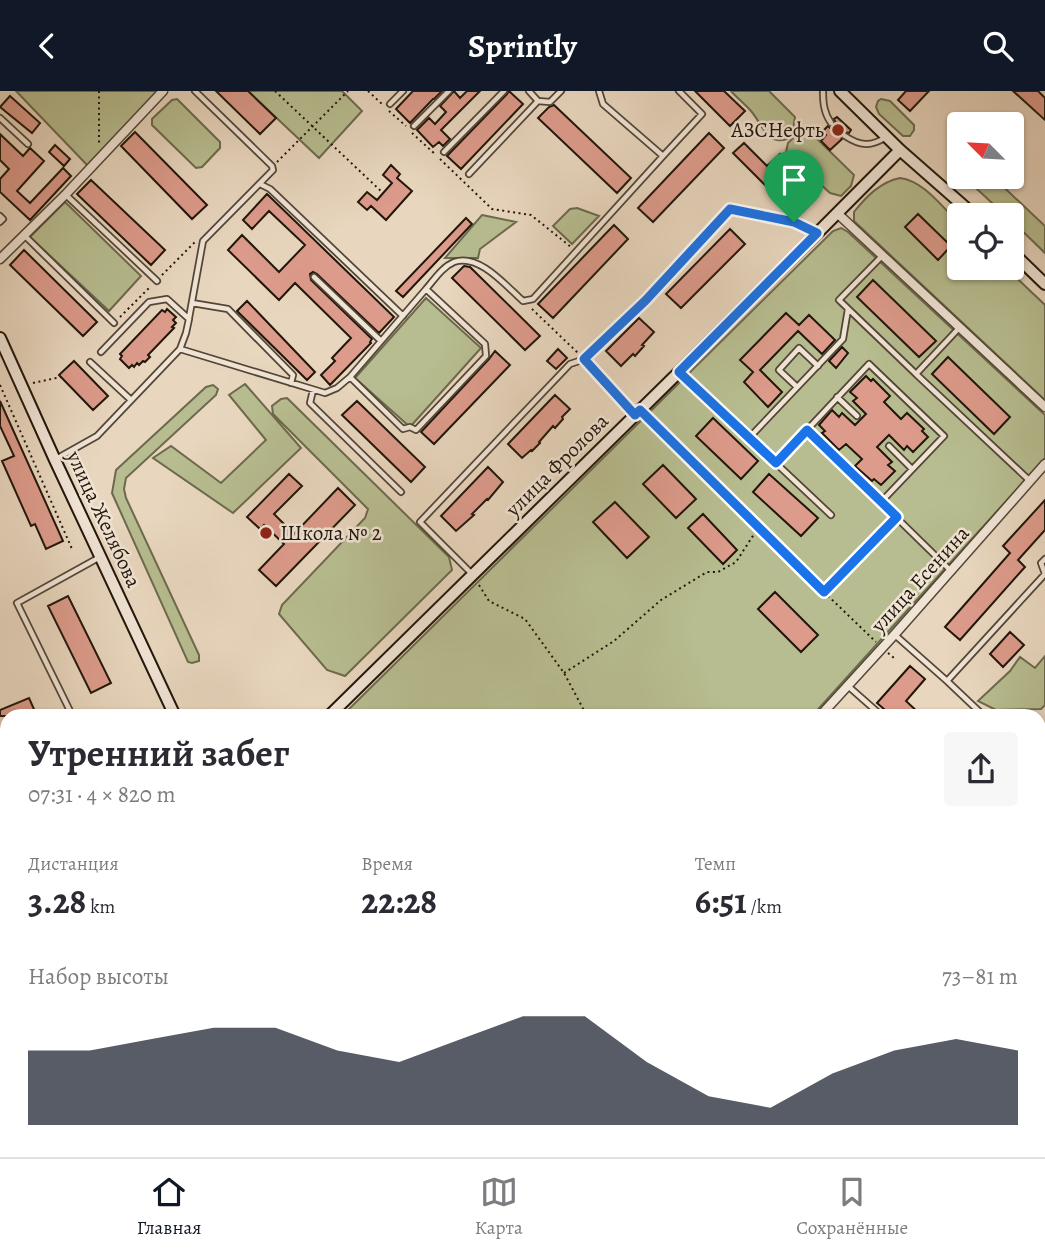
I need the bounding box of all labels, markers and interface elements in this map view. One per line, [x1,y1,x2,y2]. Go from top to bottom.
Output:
text: Sprintly [468,24,577,68]
icon: back [28,27,66,65]
icon: search [979,27,1017,65]
north arrow [947,112,1024,189]
map controls [947,112,1024,280]
place label: АЗСНефть [730,116,824,144]
marker: АЗСНефть [830,122,846,138]
pin [764,150,824,222]
icon: arrive [775,161,813,199]
button: locate [947,203,1024,280]
street label: улица Фролова [499,407,615,523]
street label: улица Желябова [60,445,148,592]
place label: Школа № 2 [280,519,382,547]
street label: улица Есенина [864,519,976,639]
marker: Школа № 2 [258,525,274,541]
text: Утренний забег [28,727,289,779]
button: share [944,732,1018,806]
text: 07:31 · 4 × 820 m [28,779,176,810]
text: Дистанция [28,851,119,877]
text: Время [361,851,413,877]
text: Темп [695,851,736,877]
text: 3.28 [28,877,86,925]
text: 22:28 [361,877,437,925]
text: 6:51 [695,877,747,925]
text: km [86,894,115,920]
text: /km [747,894,782,920]
text: Набор высоты [28,961,169,992]
text: 73–81 m [942,961,1018,992]
tab: Главная [137,1173,201,1241]
tab: Карта [475,1173,523,1241]
tab: Сохранённые [796,1173,908,1241]

